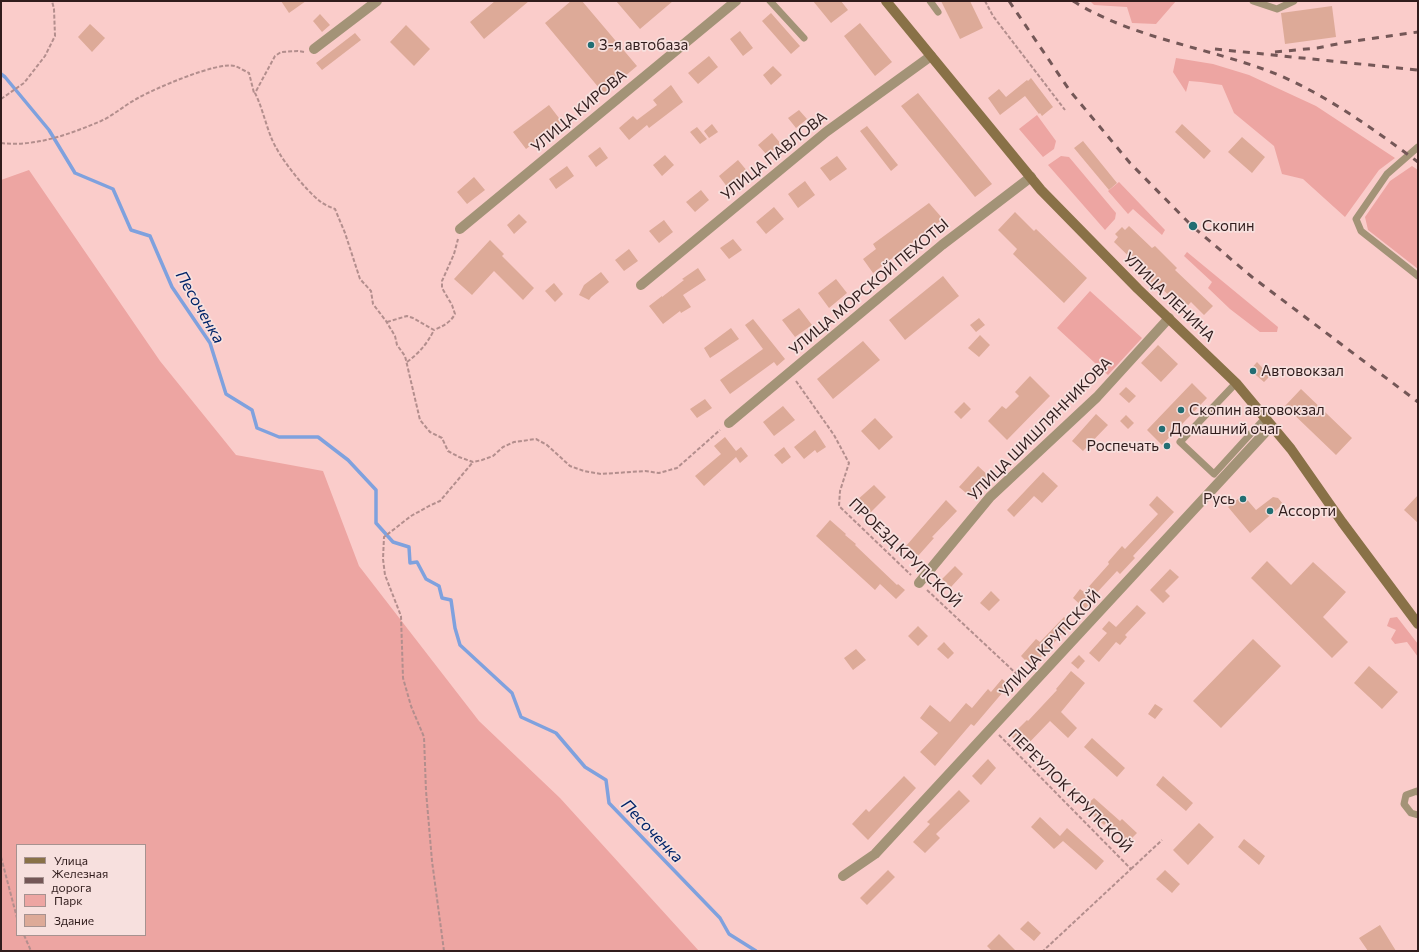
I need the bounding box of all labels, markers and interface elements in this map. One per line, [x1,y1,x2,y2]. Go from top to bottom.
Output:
place label: 3-я автобаза [599,36,688,54]
marker: 3-я автобаза [586,40,596,50]
street label: УЛИЦА КИРОВА [528,66,630,156]
street label: УЛИЦА ПАВЛОВА [718,108,830,204]
street label: УЛИЦА МОРСКОЙ ПЕХОТЫ [786,215,952,359]
place label: Скопин [1202,217,1255,235]
marker: Скопин [1187,220,1199,232]
street label: УЛИЦА ЛЕНИНА [1119,249,1219,345]
water label: Песоченка [172,267,228,347]
street label: УЛИЦА ШИШЛЯННИКОВА [964,353,1116,505]
place label: Автовокзал [1261,362,1344,380]
marker: Автовокзал [1248,366,1258,376]
place label: Скопин автовокзал [1189,401,1325,419]
marker: Скопин автовокзал [1176,405,1186,415]
place label: Домашний очаг [1170,420,1281,438]
marker: Домашний очаг [1157,424,1167,434]
place label: Роспечать [1087,437,1159,455]
marker: Роспечать [1162,441,1172,451]
place label: Русь [1203,490,1235,508]
marker: Русь [1238,494,1248,504]
street label: ПРОЕЗД КРУПСКОЙ [845,495,965,611]
place label: Ассорти [1278,502,1336,520]
marker: Ассорти [1265,506,1275,516]
street label: УЛИЦА КРУПСКОЙ [996,587,1104,701]
street label: ПЕРЕУЛОК КРУПСКОЙ [1004,725,1136,857]
water label: Песоченка [617,795,687,867]
legend [16,844,146,936]
text: Улица [54,853,88,867]
text: Железная дорога [52,866,108,894]
text: Парк [54,893,83,907]
text: Здание [54,913,94,927]

